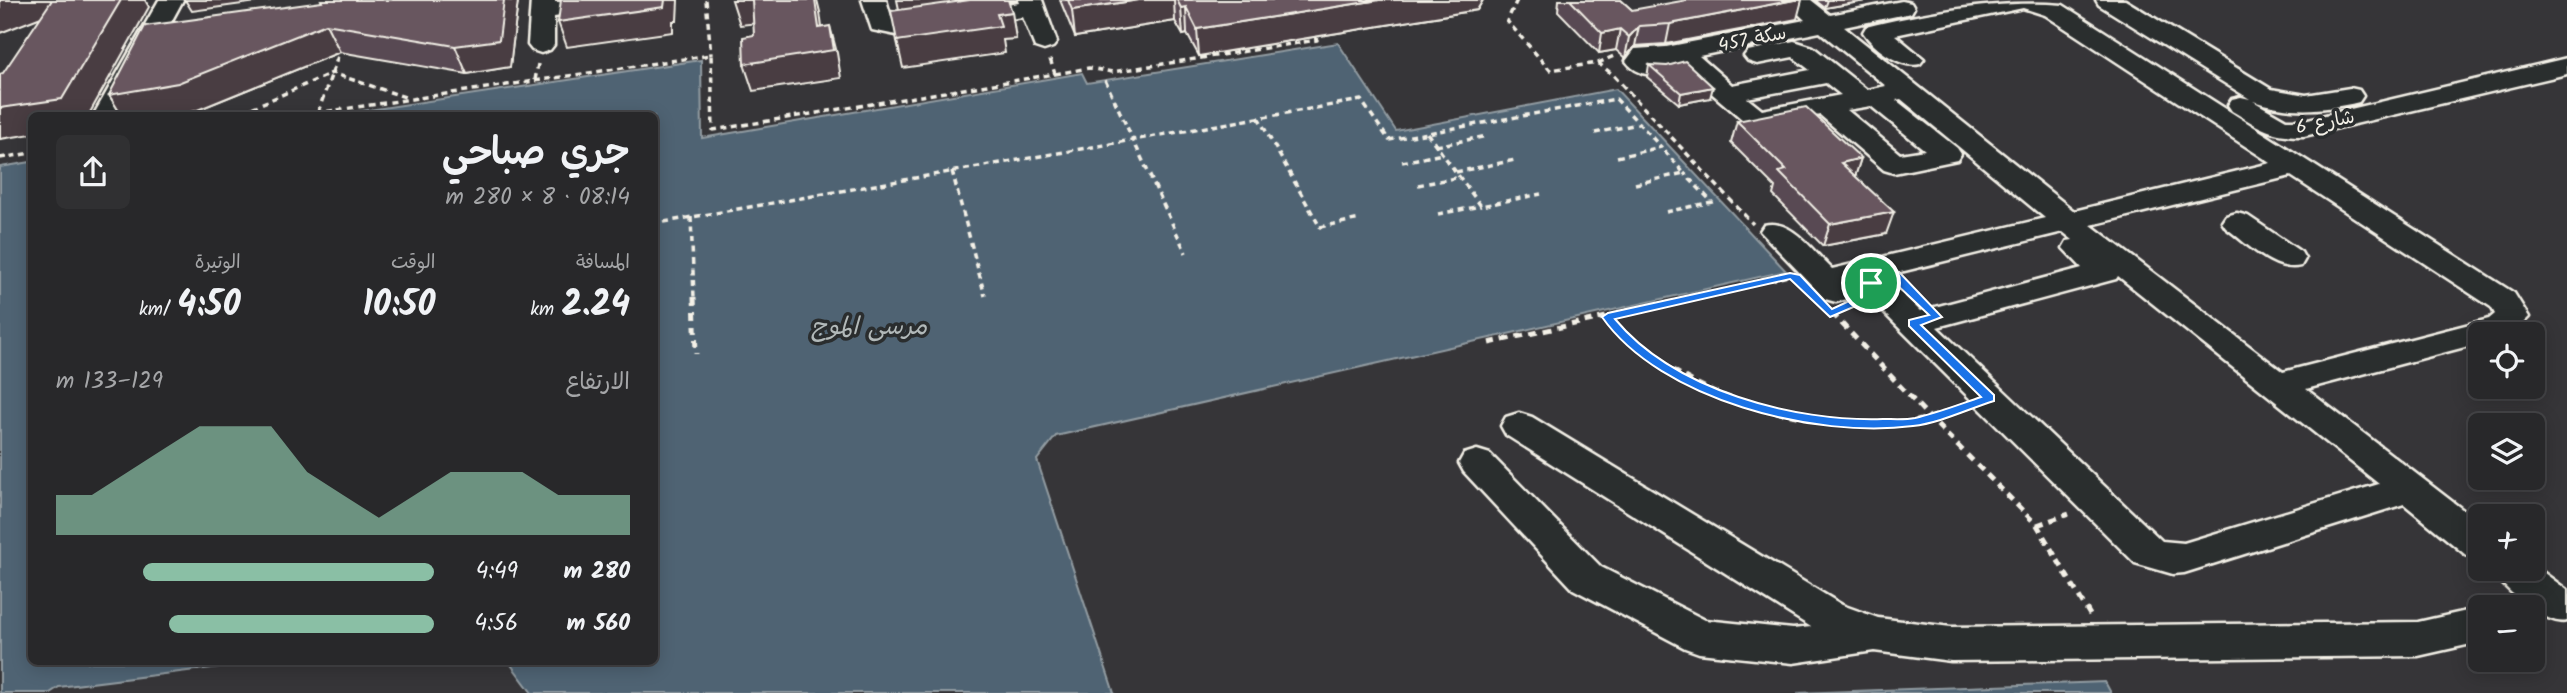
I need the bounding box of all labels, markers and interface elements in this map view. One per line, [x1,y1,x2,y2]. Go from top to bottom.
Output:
street label: سكة 457 [1716,19,1789,61]
street label: شارع 6 [2293,103,2357,143]
text: جري صباحي [442,124,630,184]
button: share [56,135,130,209]
text: 08:14 · 8 × 280 m [445,180,630,216]
text: الوتيرة [195,248,241,278]
text: الوقت [391,248,435,278]
text: المسافة [576,248,630,278]
pin [1841,253,1901,313]
icon: arrive [1852,264,1890,302]
text: 4:50 [177,278,241,334]
text: 10:50 [363,278,435,334]
text: 2.24 [562,278,630,334]
text: /km [139,295,177,325]
text: km [530,295,562,325]
water label: مرسى الموج [811,308,928,347]
map controls [2468,322,2545,672]
button: locate [2468,322,2545,399]
text: 129–133 m [56,364,163,400]
text: الارتفاع [566,365,630,401]
button: layers [2468,413,2545,490]
button: + [2468,504,2545,581]
text: 4:49 [476,554,518,590]
text: 280 m [564,554,630,590]
button: − [2468,595,2545,672]
text: 4:56 [475,606,518,642]
text: 560 m [566,606,630,642]

